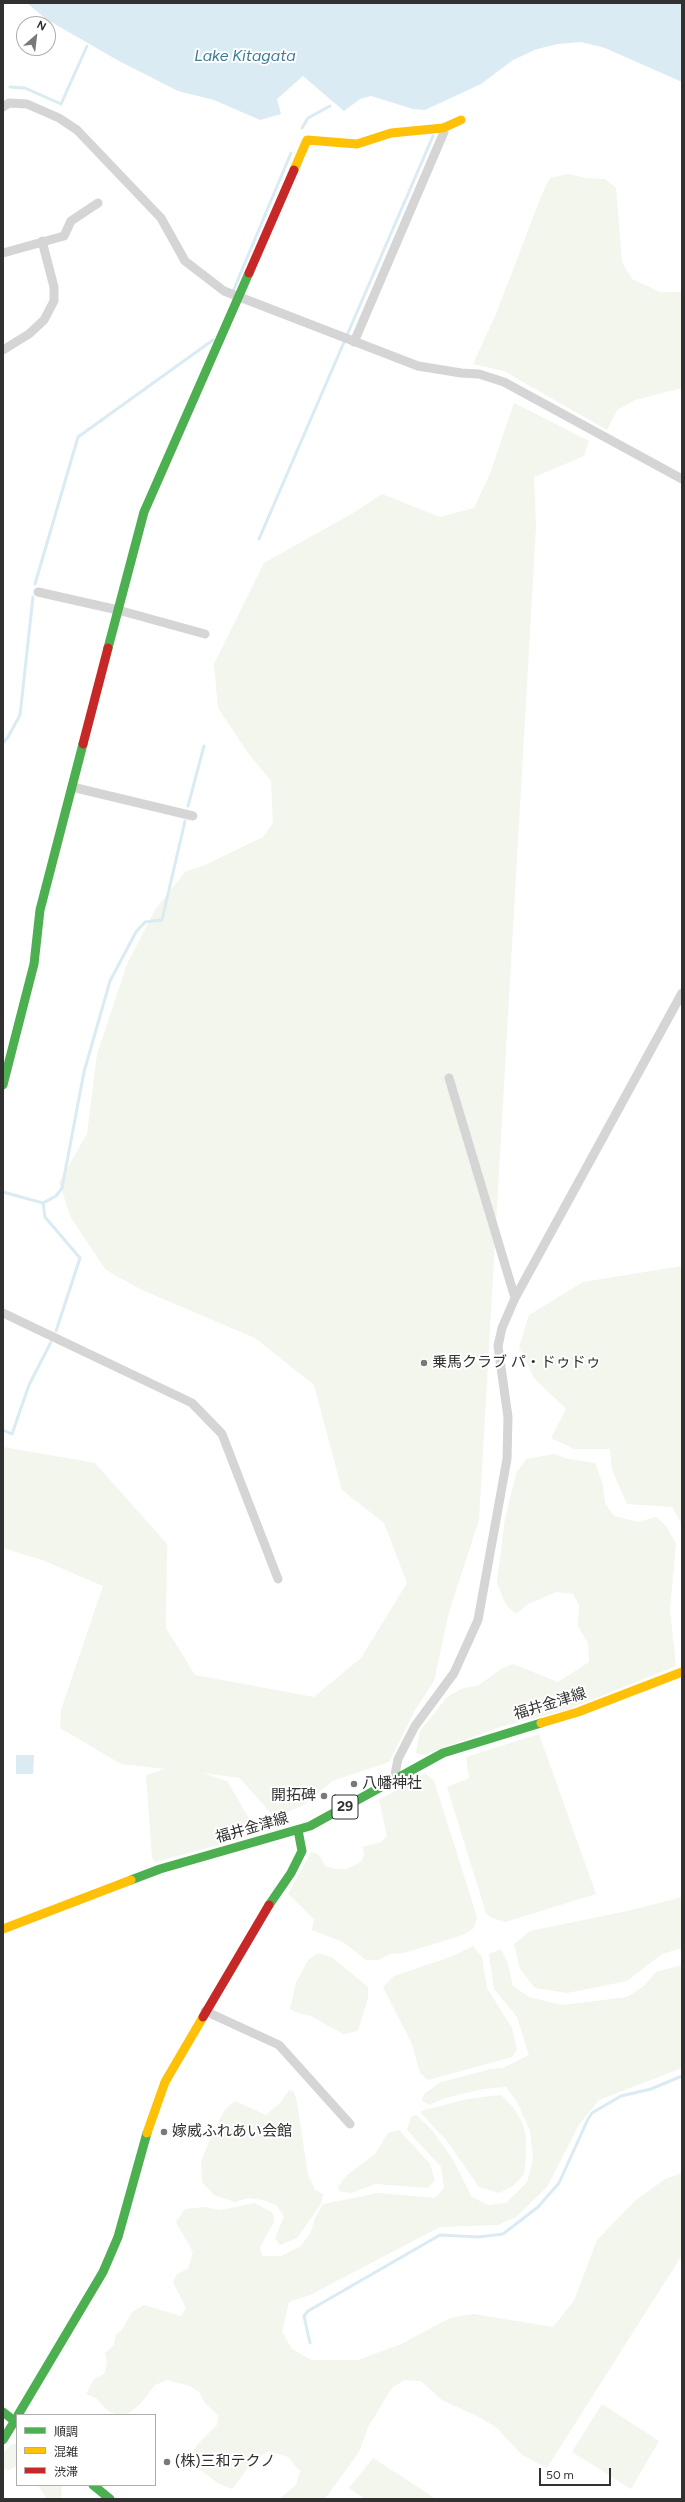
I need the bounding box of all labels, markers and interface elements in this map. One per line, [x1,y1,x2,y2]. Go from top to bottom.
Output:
north arrow [16,16,56,56]
text: N [35,18,48,34]
water label: Lake Kitagata [194,46,296,66]
place label: 乗馬クラブ パ・ドゥドゥ [432,1354,601,1372]
marker: 乗馬クラブ パ・ドゥドゥ [419,1358,429,1368]
street label: 福井金津線 [512,1684,588,1724]
place label: 八幡神社 [362,1775,422,1793]
marker: 八幡神社 [349,1779,359,1789]
place label: 開拓碑 [271,1787,316,1805]
marker: 開拓碑 [319,1791,329,1801]
road number: 29 [332,1795,358,1819]
street label: 福井金津線 [213,1809,291,1847]
place label: 嫁威ふれあい会館 [172,2123,292,2141]
marker: 嫁威ふれあい会館 [159,2127,169,2137]
legend [16,2414,156,2486]
text: 順調 [54,2425,78,2439]
text: 混雑 [54,2445,78,2459]
place label: (株)三和テクノ [175,2453,276,2471]
marker: (株)三和テクノ [162,2457,172,2467]
scale bar [541,2460,613,2486]
text: 渋滞 [54,2465,78,2479]
text: 50 m [546,2468,574,2482]

